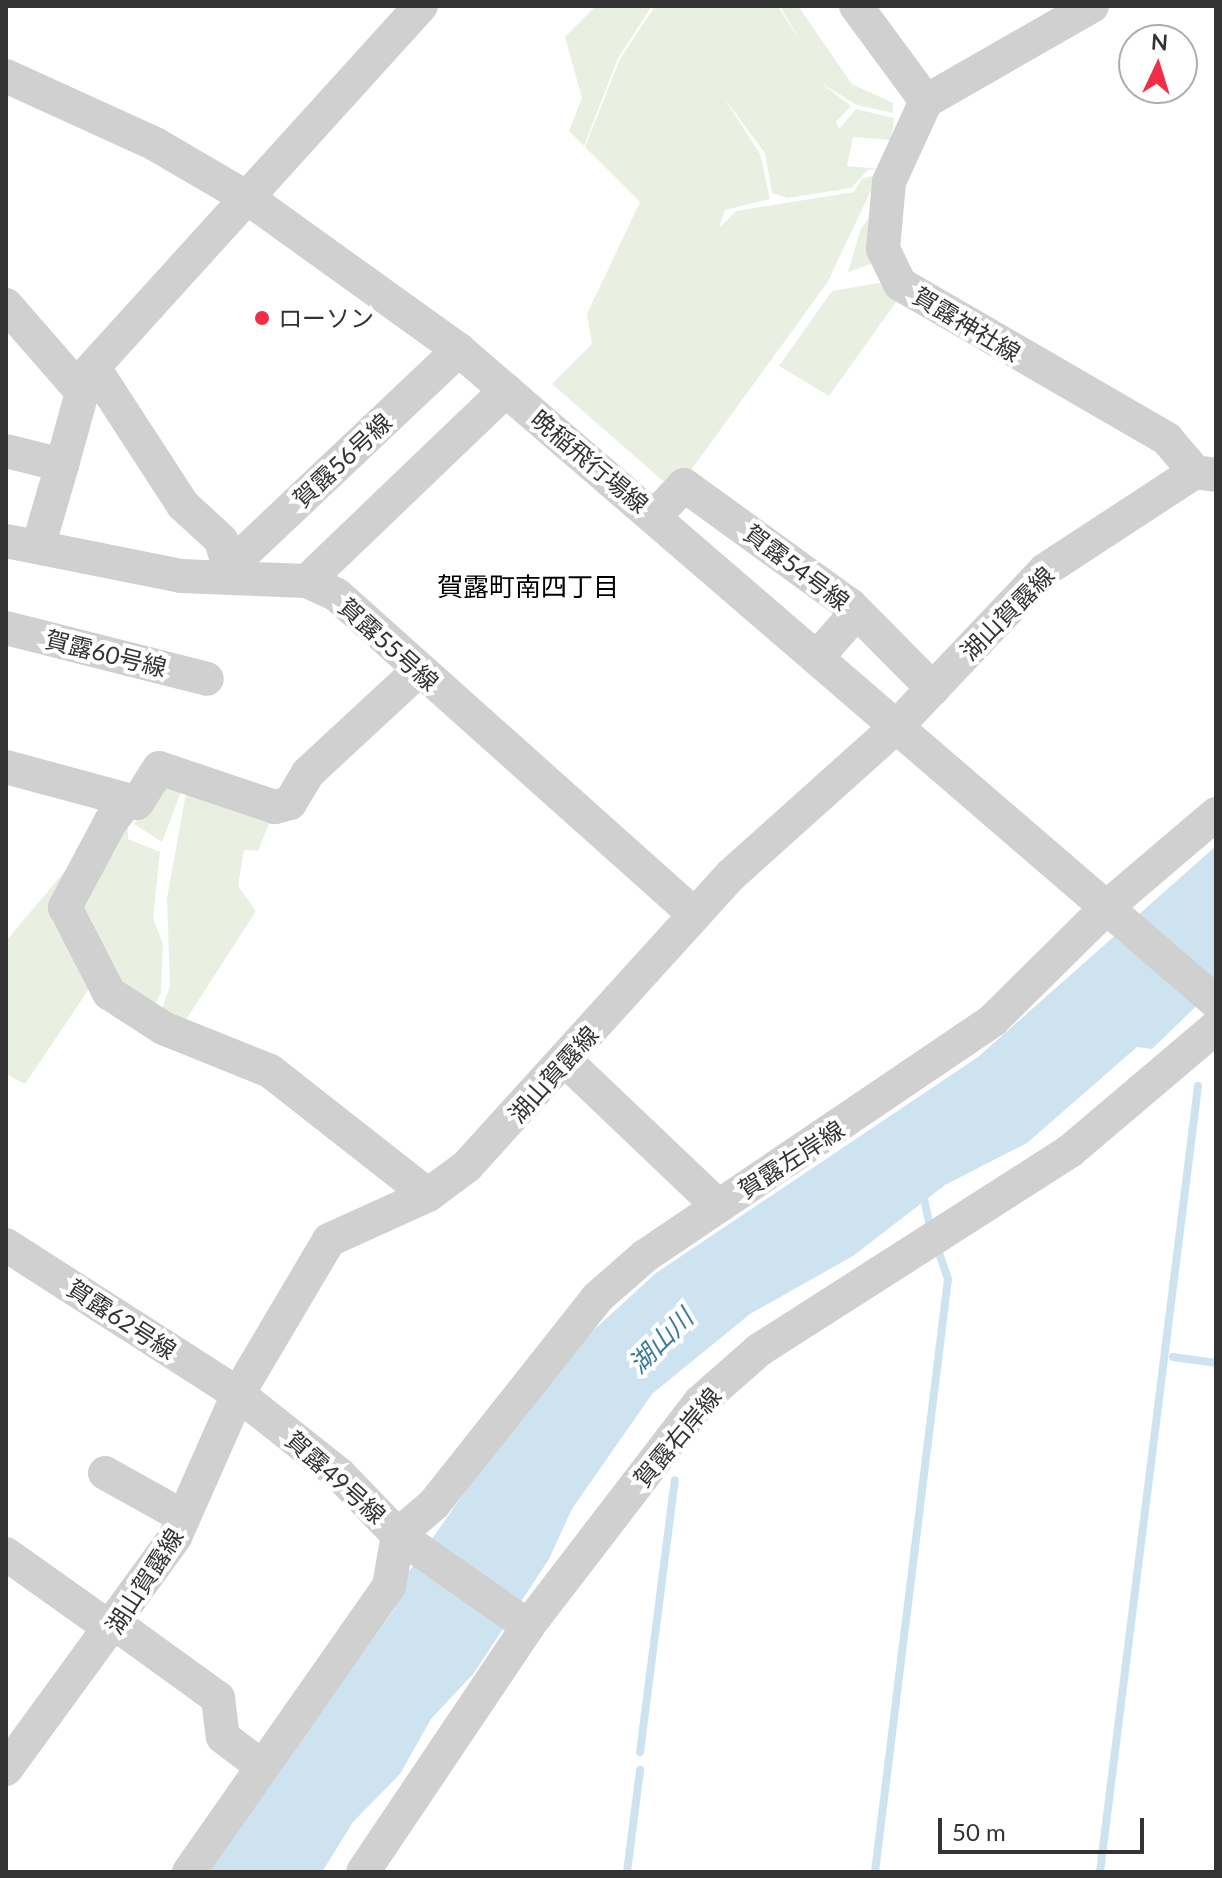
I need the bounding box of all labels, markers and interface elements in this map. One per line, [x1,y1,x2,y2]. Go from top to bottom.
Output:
north arrow [1118,24,1198,104]
text: N [1150,27,1169,56]
street label: 賀露神社線 [908,281,1026,367]
place label: ローソン [278,304,374,332]
marker: ローソン [253,309,271,327]
street label: 晩稲飛行場線 [526,404,654,518]
street label: 賀露56号線 [287,407,397,513]
street label: 賀露54号線 [739,518,855,616]
street label: 湖山賀露線 [954,560,1060,666]
district label: 賀露町南四丁目 [437,571,619,603]
street label: 賀露55号線 [333,592,445,696]
street label: 賀露60号線 [42,624,170,682]
street label: 湖山賀露線 [502,1020,604,1128]
street label: 賀露左岸線 [733,1114,849,1204]
street label: 賀露62号線 [62,1273,182,1365]
water label: 湖山川 [622,1302,700,1380]
street label: 賀露右岸線 [627,1382,727,1492]
street label: 賀露49号線 [280,1425,392,1529]
street label: 湖山賀露線 [99,1523,189,1639]
scale bar [942,1802,1148,1852]
text: 50 m [952,1817,1006,1846]

